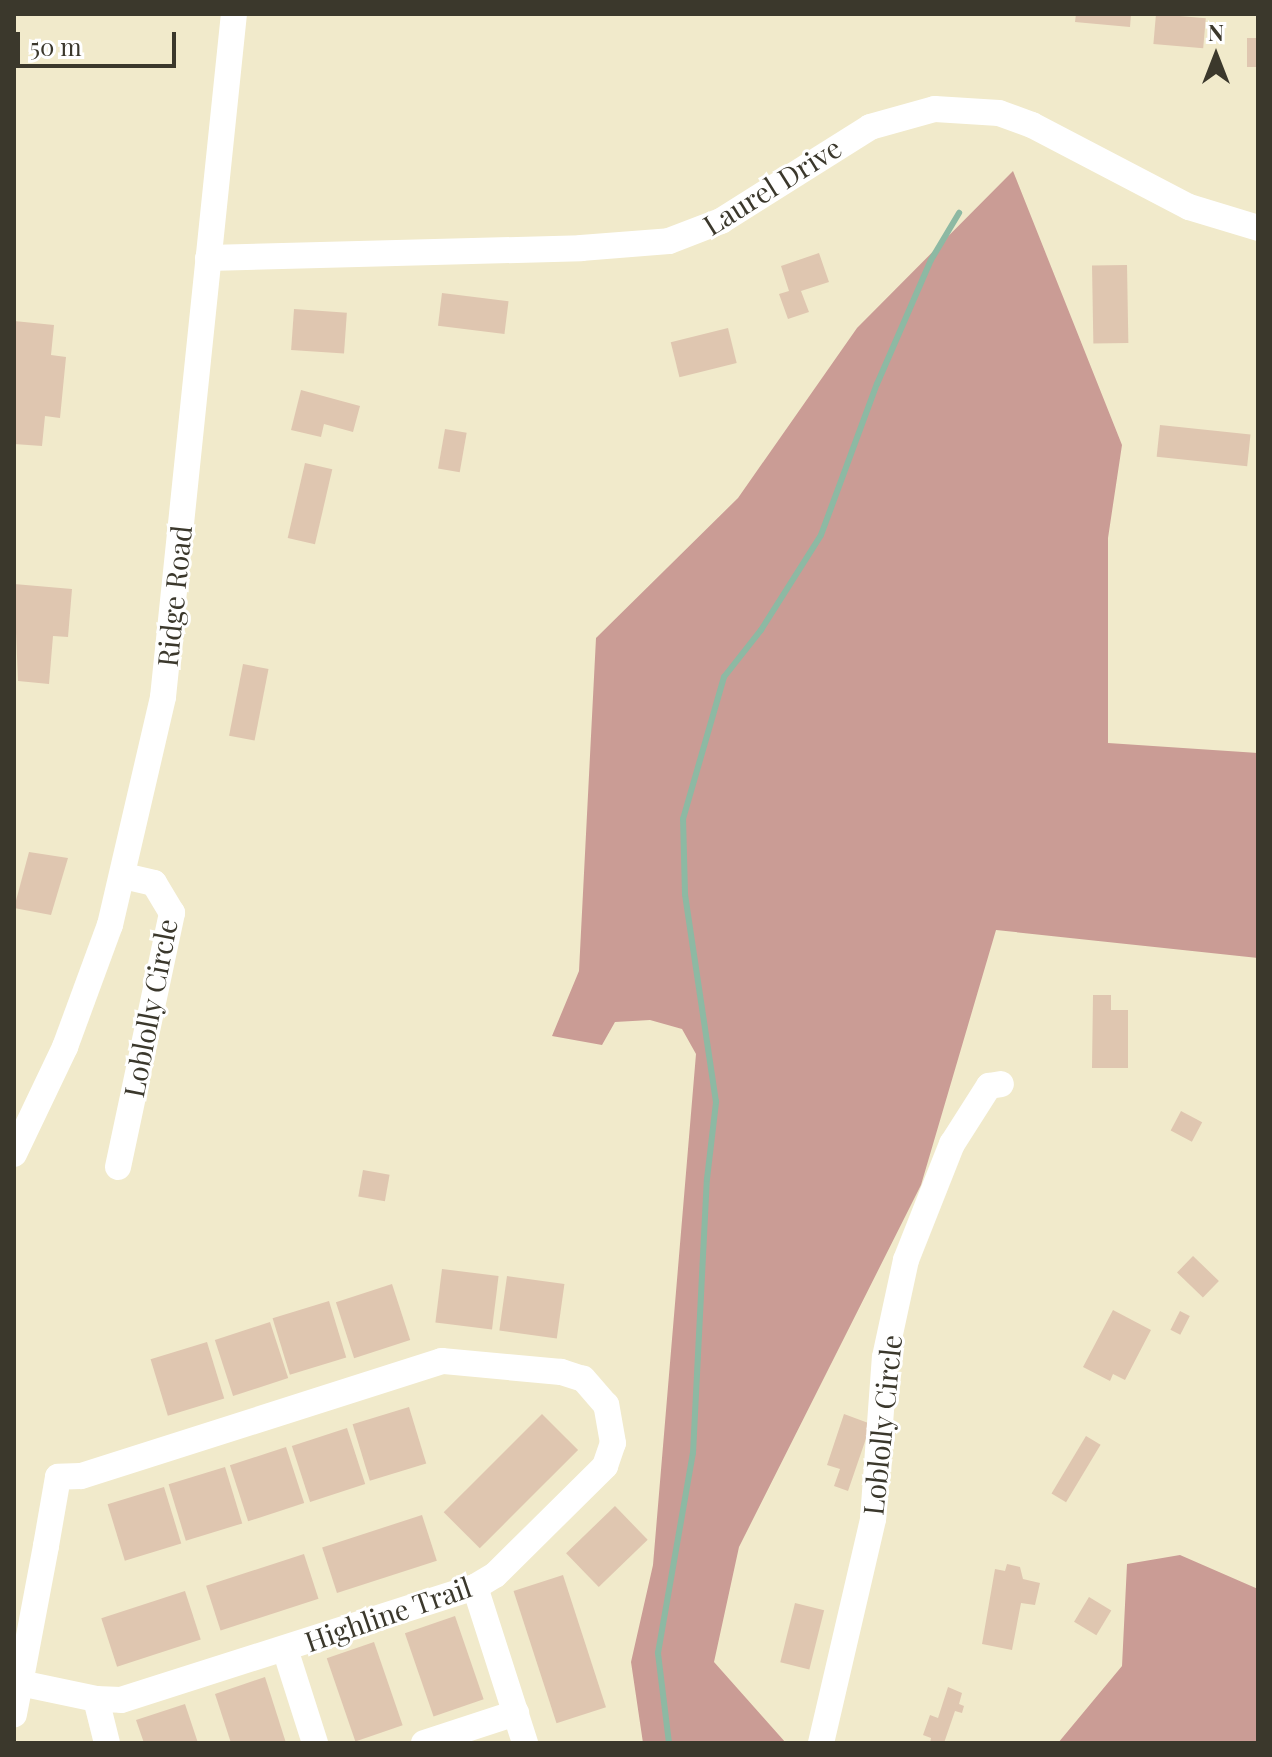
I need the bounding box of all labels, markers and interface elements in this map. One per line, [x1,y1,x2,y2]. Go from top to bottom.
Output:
scale bar [20,16,180,66]
north arrow [1176,16,1256,96]
text: N [1208,17,1224,47]
text: 50 m [30,30,82,62]
street label: Laurel Drive [697,130,847,242]
street label: Ridge Road [150,524,198,668]
street label: Loblolly Circle [116,915,184,1101]
street label: Loblolly Circle [856,1333,908,1517]
street label: Highline Trail [300,1570,476,1658]

